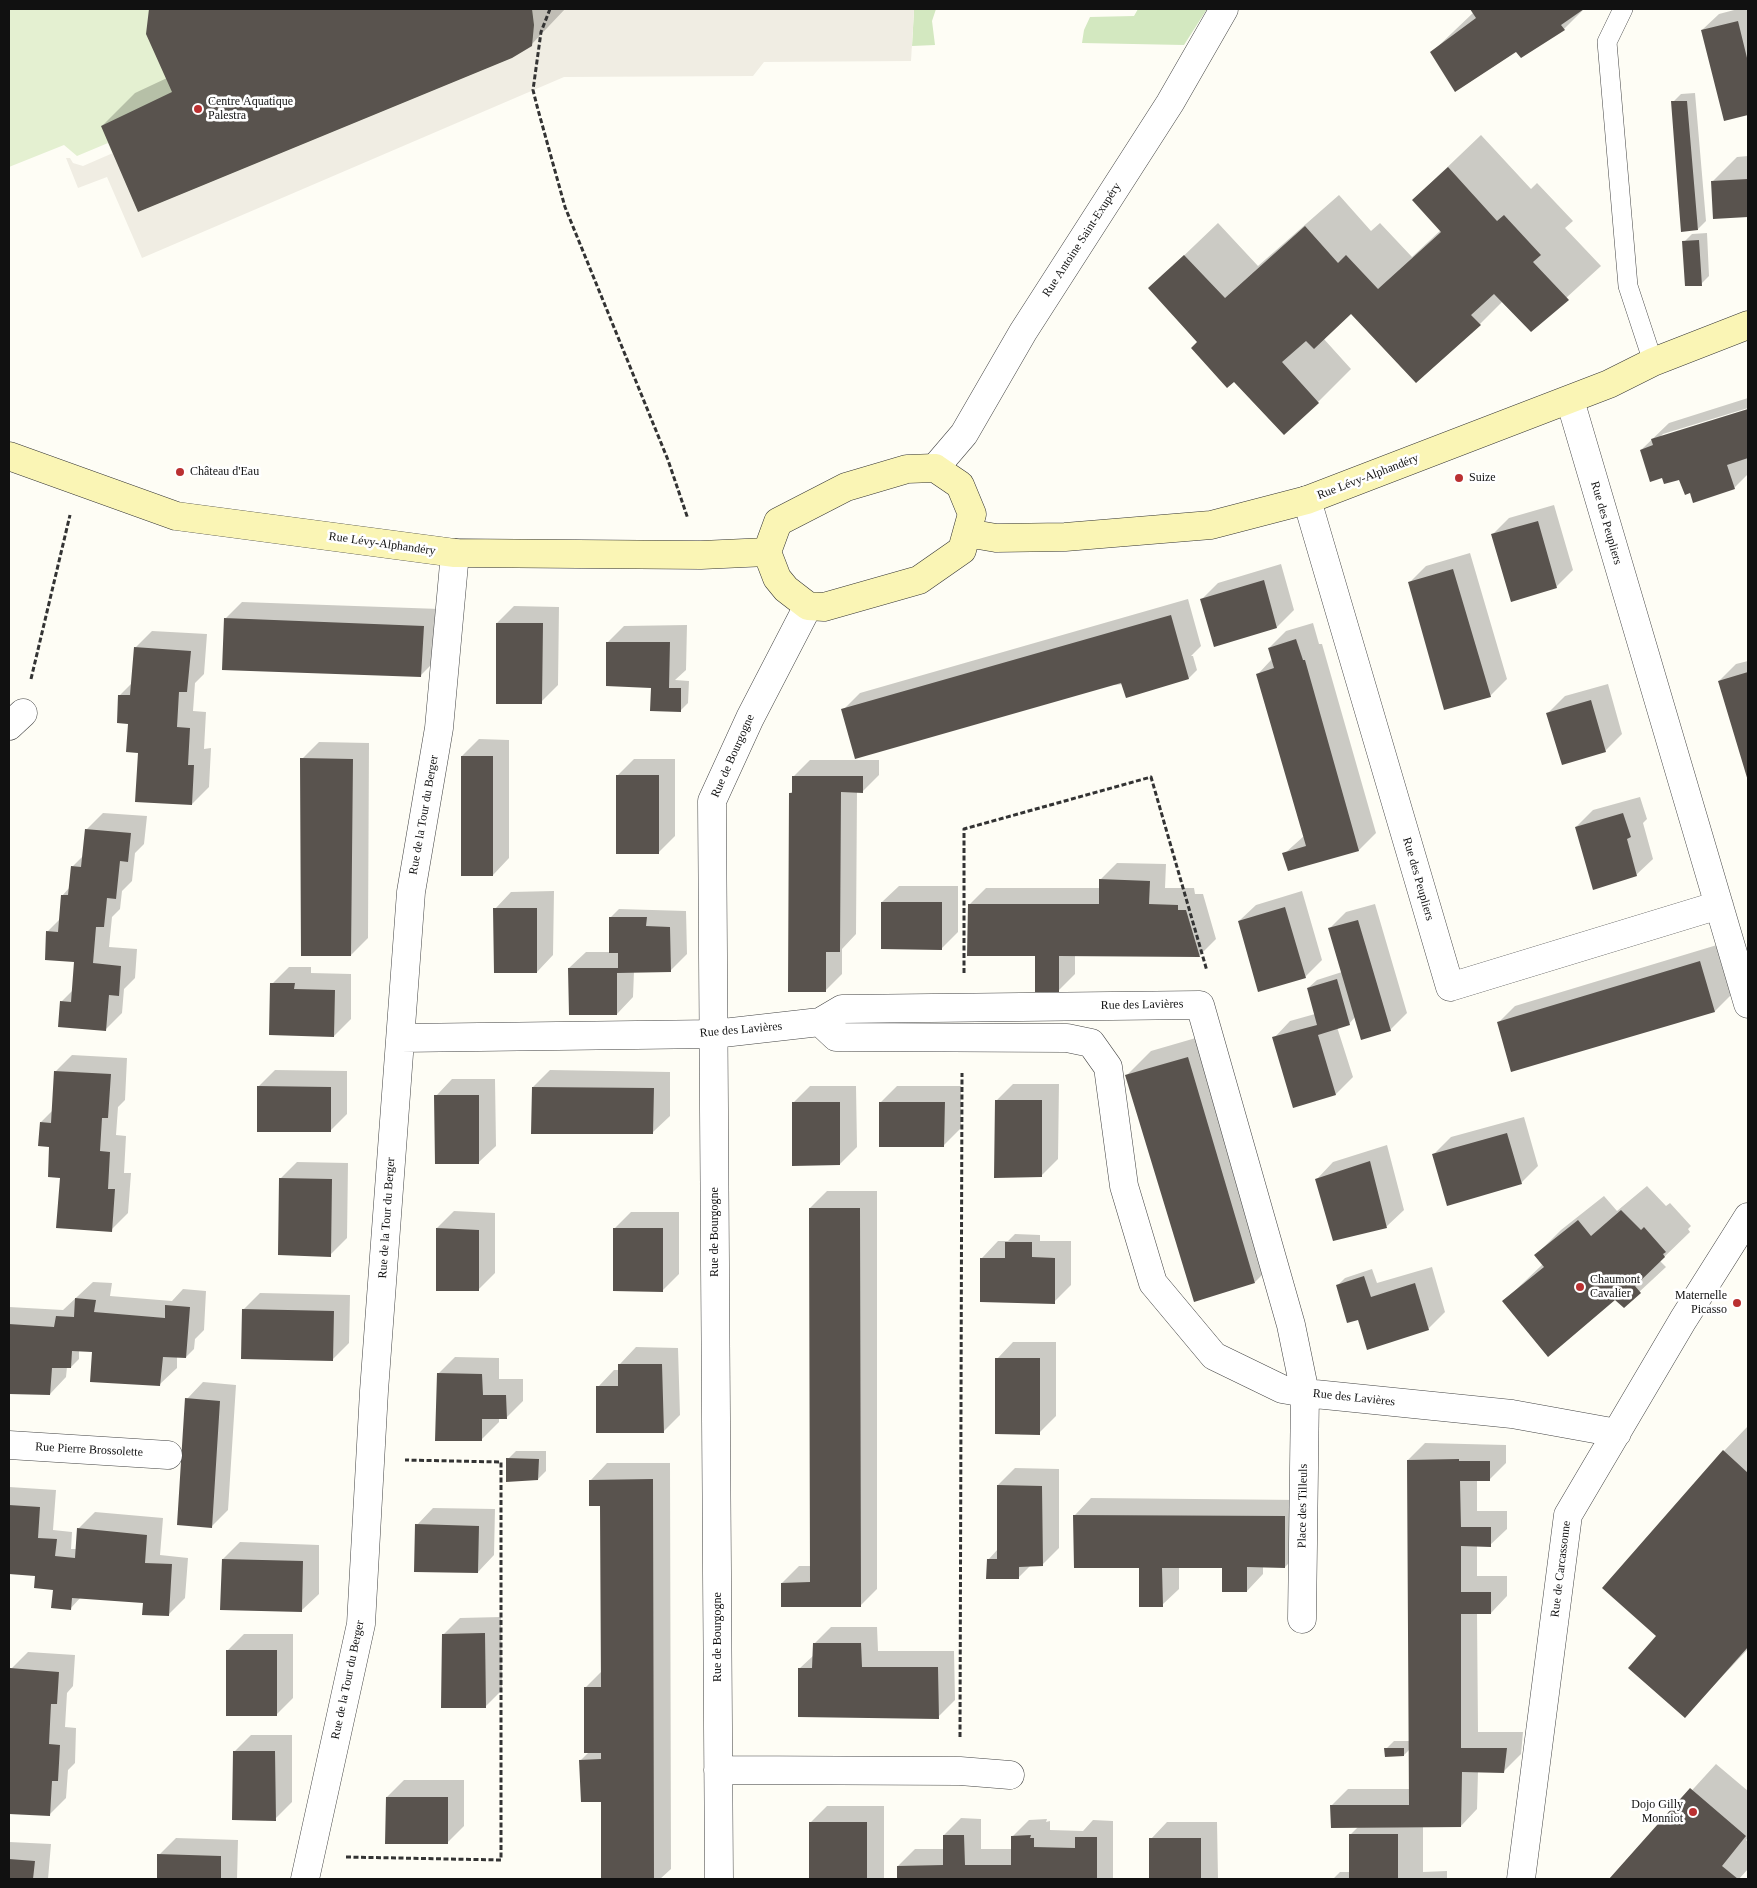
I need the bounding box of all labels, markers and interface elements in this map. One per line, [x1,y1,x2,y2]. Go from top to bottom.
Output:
place label: Centre Aquatique Palestra [208,95,293,123]
marker: Centre Aquatique Palestra [192,103,204,115]
street label: Rue Antoine Saint-Exupéry [1040,180,1124,300]
street label: Rue Lévy-Alphandéry [1315,451,1421,503]
place label: Château d'Eau [190,465,259,479]
marker: Château d'Eau [174,466,186,478]
place label: Suize [1469,471,1496,485]
marker: Suize [1453,472,1465,484]
street label: Rue des Peupliers [1587,480,1625,566]
street label: Rue Lévy-Alphandéry [328,529,436,559]
street label: Rue de Bourgogne [708,712,758,800]
street label: Rue de la Tour du Berger [406,754,442,876]
street label: Rue des Peupliers [1399,836,1437,922]
street label: Rue des Lavières [1101,997,1183,1013]
street label: Rue des Lavières [699,1019,783,1041]
street label: Rue de la Tour du Berger [376,1157,398,1279]
street label: Rue de Bourgogne [708,1187,722,1277]
place label: Chaumont Cavalier [1590,1273,1640,1301]
marker: Chaumont Cavalier [1574,1281,1586,1293]
place label: Maternelle Picasso [1675,1289,1727,1317]
marker: Maternelle Picasso [1731,1297,1743,1309]
street label: Rue des Lavières [1312,1387,1396,1409]
street label: Rue Pierre Brossolette [35,1440,143,1460]
street label: Place des Tilleuls [1295,1464,1311,1548]
street label: Rue de Carcassonne [1548,1520,1574,1618]
street label: Rue de Bourgogne [711,1592,725,1682]
street label: Rue de la Tour du Berger [328,1619,368,1741]
place label: Dojo Gilly Monniot [1631,1798,1683,1826]
marker: Dojo Gilly Monniot [1687,1806,1699,1818]

